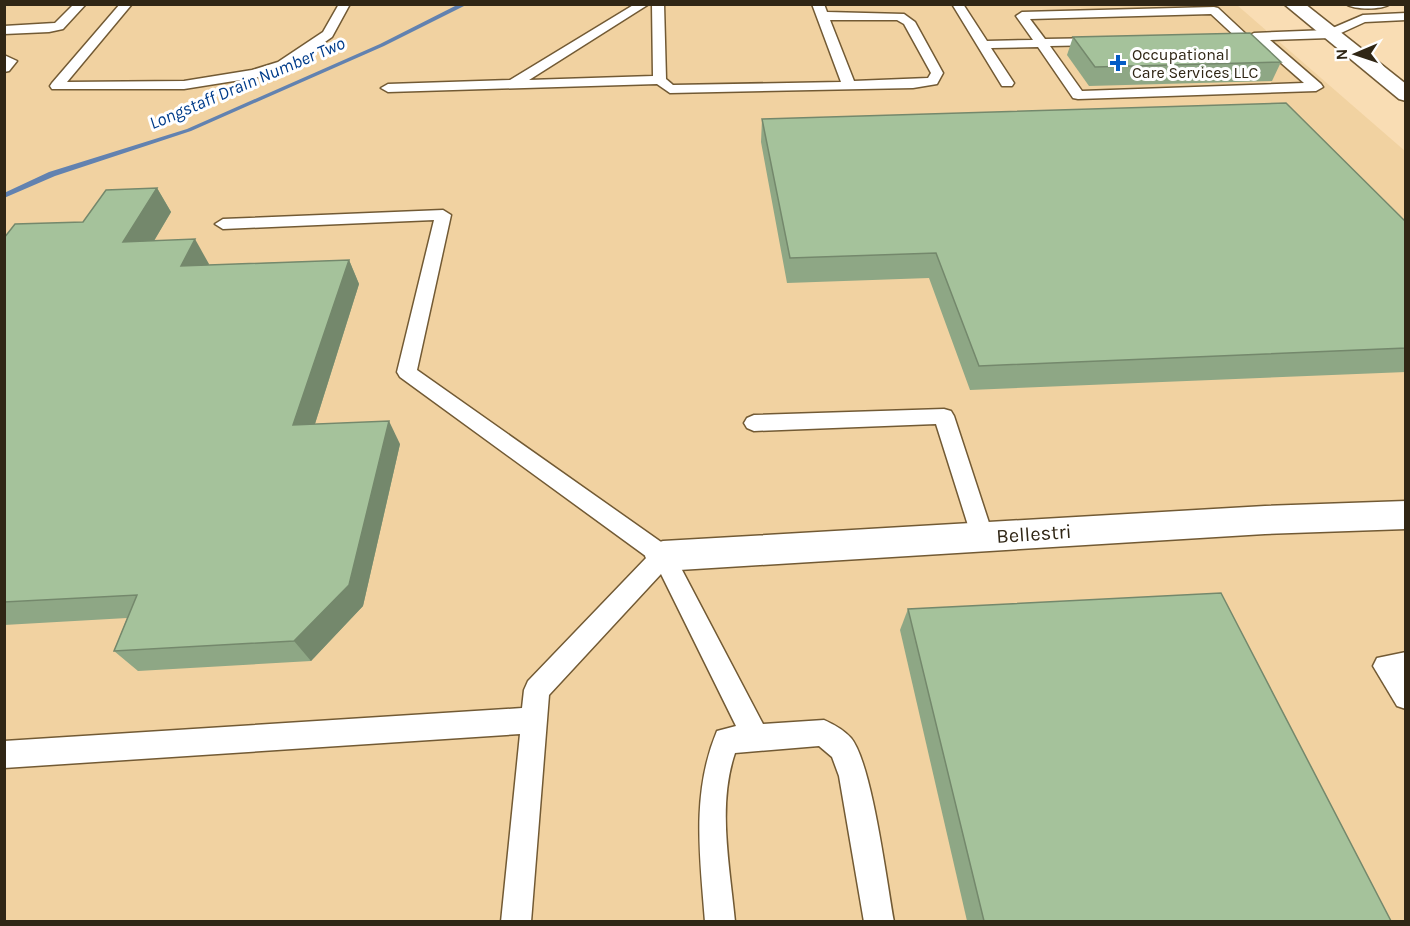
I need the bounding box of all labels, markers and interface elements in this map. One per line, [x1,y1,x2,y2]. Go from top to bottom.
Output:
north arrow [1326,24,1386,84]
water label: Longstaff Drain Number Two [146,32,348,134]
place label: Occupational Care Services LLC [1132,45,1259,82]
text: N [1332,48,1351,61]
marker: Occupational Care Services LLC [1109,54,1127,72]
street label: Bellestri [996,520,1072,548]

